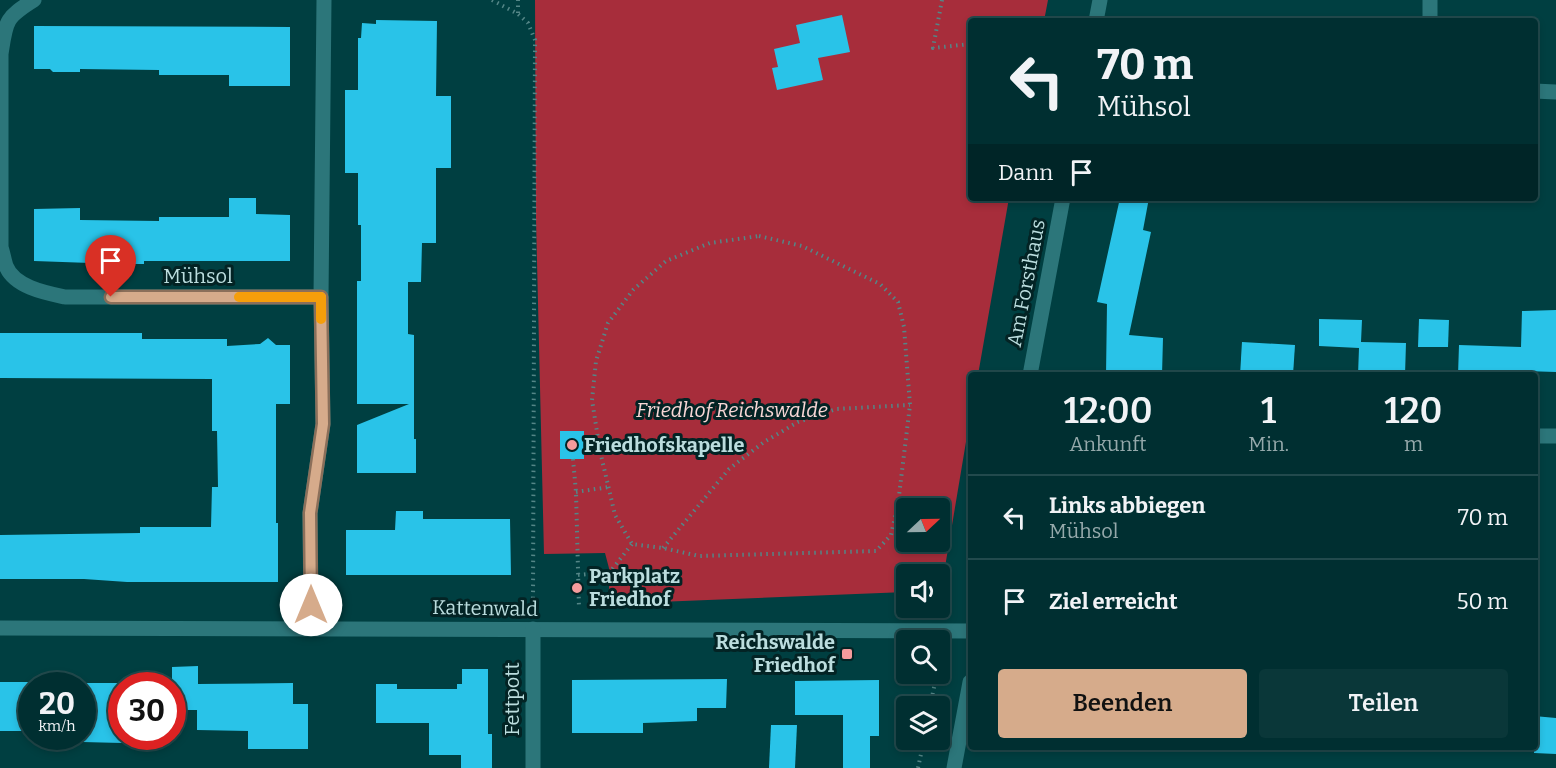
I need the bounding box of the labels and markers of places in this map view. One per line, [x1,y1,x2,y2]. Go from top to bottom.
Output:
pin [85,235,136,297]
place label: Friedhofskapelle [584,433,744,457]
marker: Friedhofskapelle [565,438,579,452]
place label: Parkplatz Friedhof [589,564,680,611]
marker: Parkplatz Friedhof [570,581,584,595]
place label: Reichswalde Friedhof [716,630,837,677]
marker: Reichswalde Friedhof [840,647,854,661]

